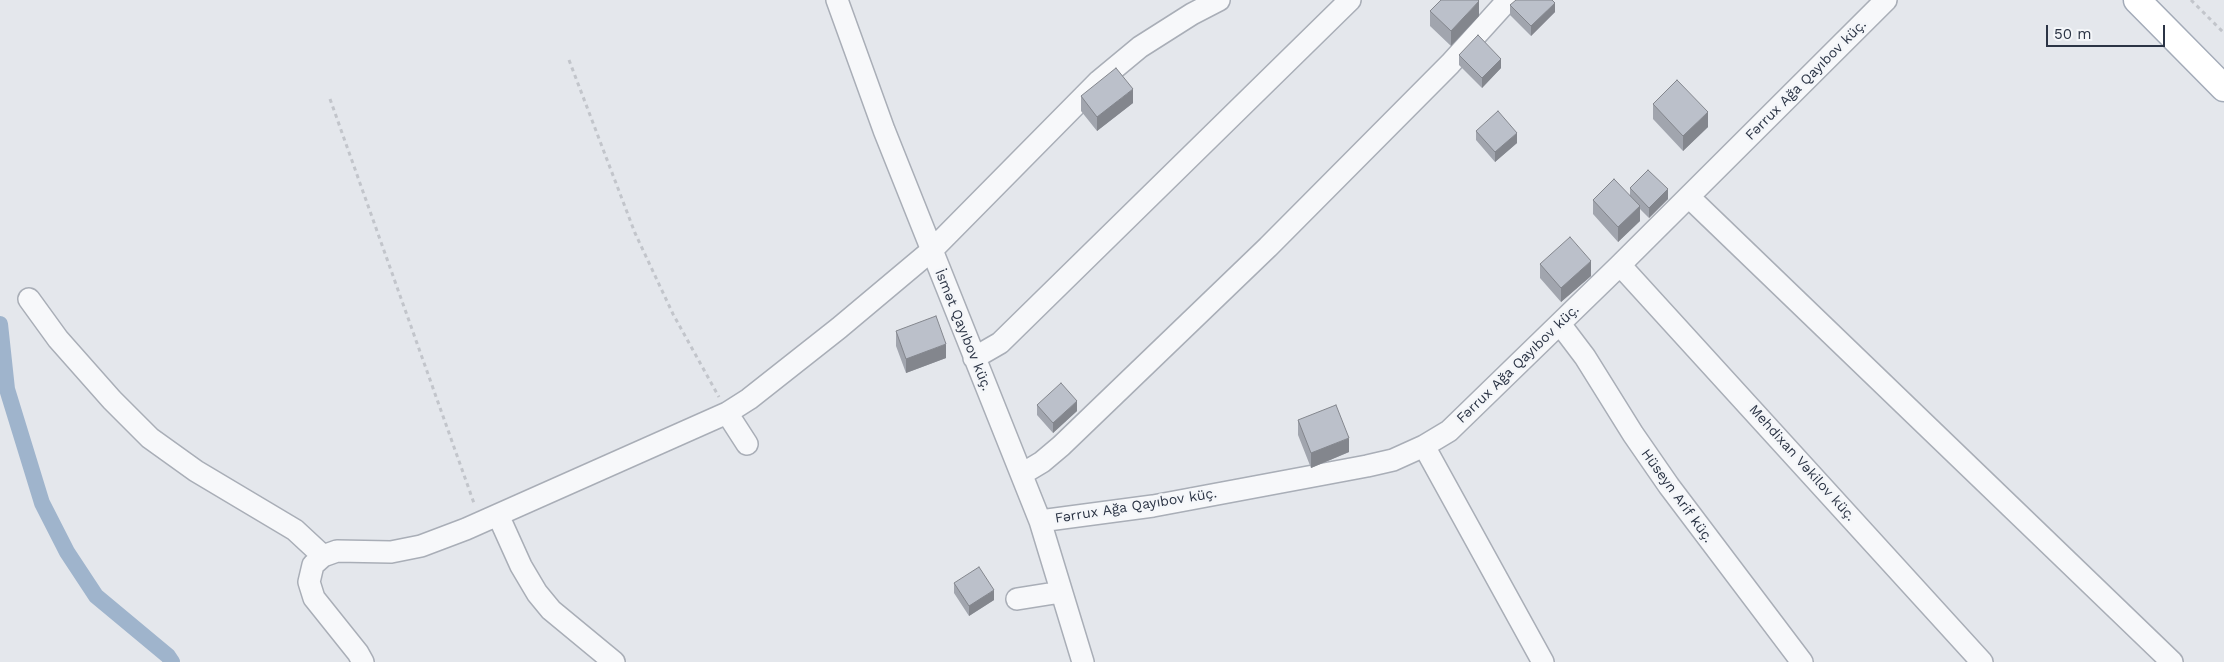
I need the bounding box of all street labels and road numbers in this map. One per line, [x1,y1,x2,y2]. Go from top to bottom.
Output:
street label: Fərrux Ağa Qayıbov küç. [1742,16,1870,144]
street label: İsmət Qayıbov küç. [931,267,995,393]
street label: Fərrux Ağa Qayıbov küç. [1453,301,1583,427]
street label: Mehdixan Vəkilov küç. [1745,401,1859,525]
street label: Hüseyn Arif küç. [1637,446,1717,546]
street label: Fərrux Ağa Qayıbov küç. [1054,485,1218,527]

